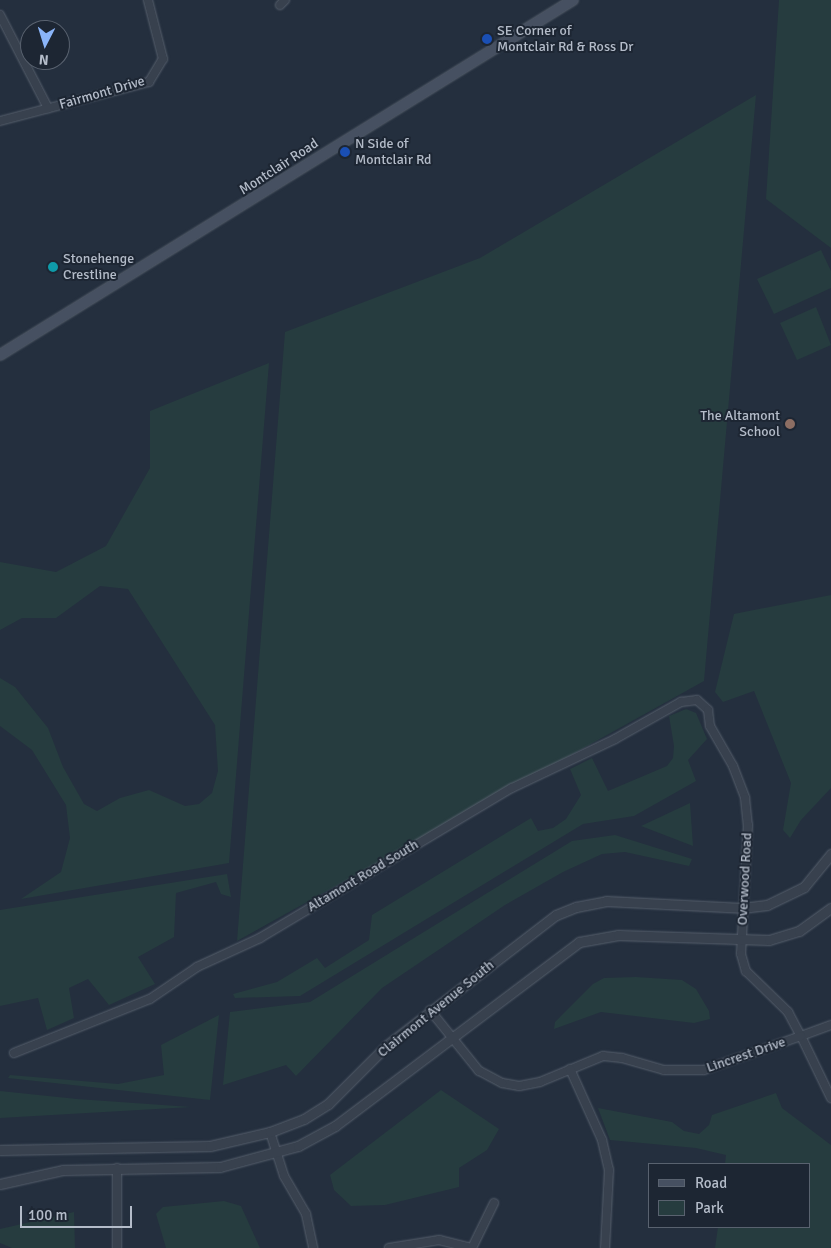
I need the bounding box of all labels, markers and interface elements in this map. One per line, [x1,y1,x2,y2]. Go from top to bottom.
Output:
north arrow [20,20,70,70]
place label: SE Corner of Montclair Rd & Ross Dr [497,23,633,56]
marker: SE Corner of Montclair Rd & Ross Dr [481,33,493,45]
text: N [38,51,49,68]
street label: Fairmont Drive [57,73,147,113]
street label: Montclair Road [236,135,322,199]
place label: N Side of Montclair Rd [355,136,432,168]
marker: N Side of Montclair Rd [339,146,351,158]
place label: Stonehenge Crestline [63,251,134,284]
marker: Stonehenge Crestline [47,261,59,273]
place label: The Altamont School [700,408,780,441]
marker: The Altamont School [784,418,796,430]
street label: Overwood Road [734,832,756,926]
street label: Altamont Road South [304,836,422,916]
street label: Clairmont Avenue South [374,957,498,1061]
street label: Lincrest Drive [704,1034,788,1076]
legend [648,1163,811,1228]
text: Road [695,1174,727,1192]
scale bar [22,1196,135,1228]
text: Park [695,1199,724,1217]
text: 100 m [28,1206,68,1224]

